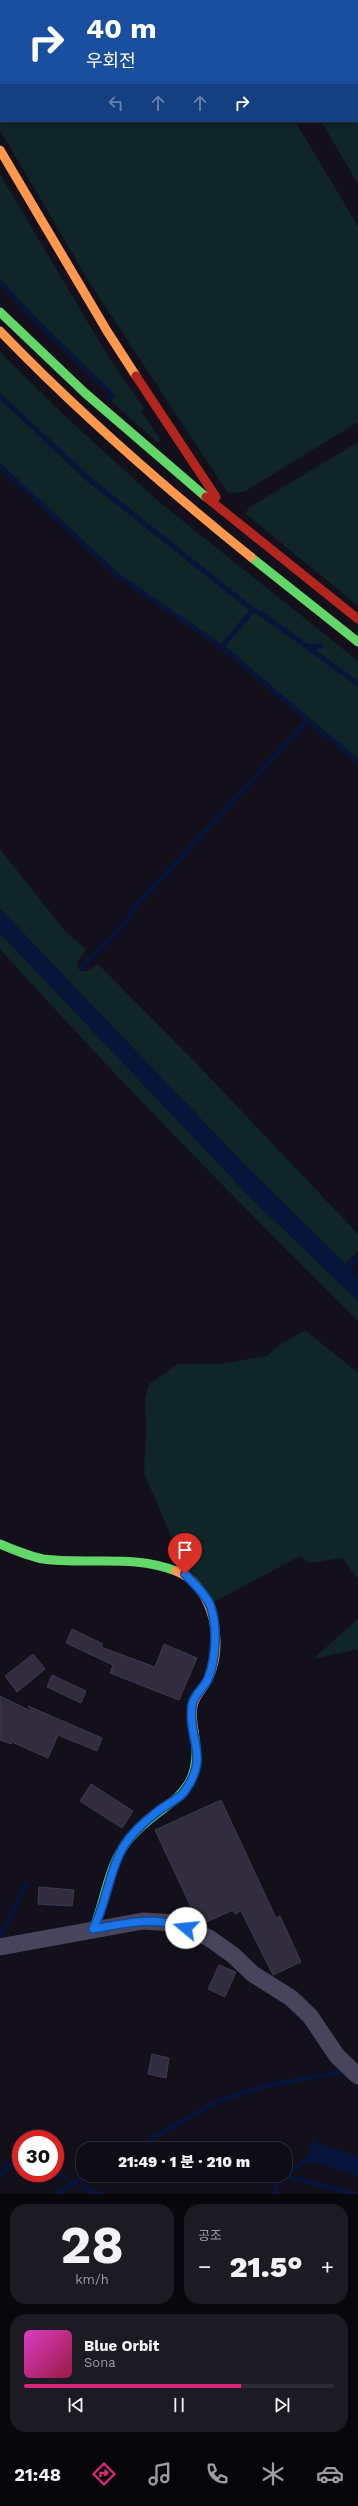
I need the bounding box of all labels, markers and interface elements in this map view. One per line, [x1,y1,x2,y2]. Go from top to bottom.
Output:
text: 40 m [86,12,156,45]
icon: right [20,16,72,68]
text: 우회전 [86,50,136,71]
icon: left [105,92,127,114]
icon: ahead [147,92,169,114]
icon: ahead [189,92,211,114]
icon: right [231,92,253,114]
pin [168,1533,202,1574]
icon: arrive [174,1539,196,1561]
position arrow [165,1907,207,1949]
speed limit sign: 30 [12,2130,64,2182]
text: 21:49 · 1 분 · 210 m [118,2153,250,2171]
text: 28 [60,2215,124,2276]
text: 공조 [198,2228,222,2243]
text: 21.5° [229,2249,303,2284]
text: − [198,2254,211,2279]
text: + [321,2254,334,2279]
text: km/h [75,2272,109,2287]
text: Blue Orbit [84,2337,159,2355]
text: Sona [84,2355,116,2370]
icon: previous [65,2394,87,2416]
icon: pause [168,2394,190,2416]
icon: next [271,2394,293,2416]
icon: directions [90,2460,118,2488]
icon: music [146,2460,174,2488]
icon: phone [203,2460,231,2488]
icon: climate [259,2460,287,2488]
icon: car [316,2460,344,2488]
text: 21:48 [14,2464,61,2485]

